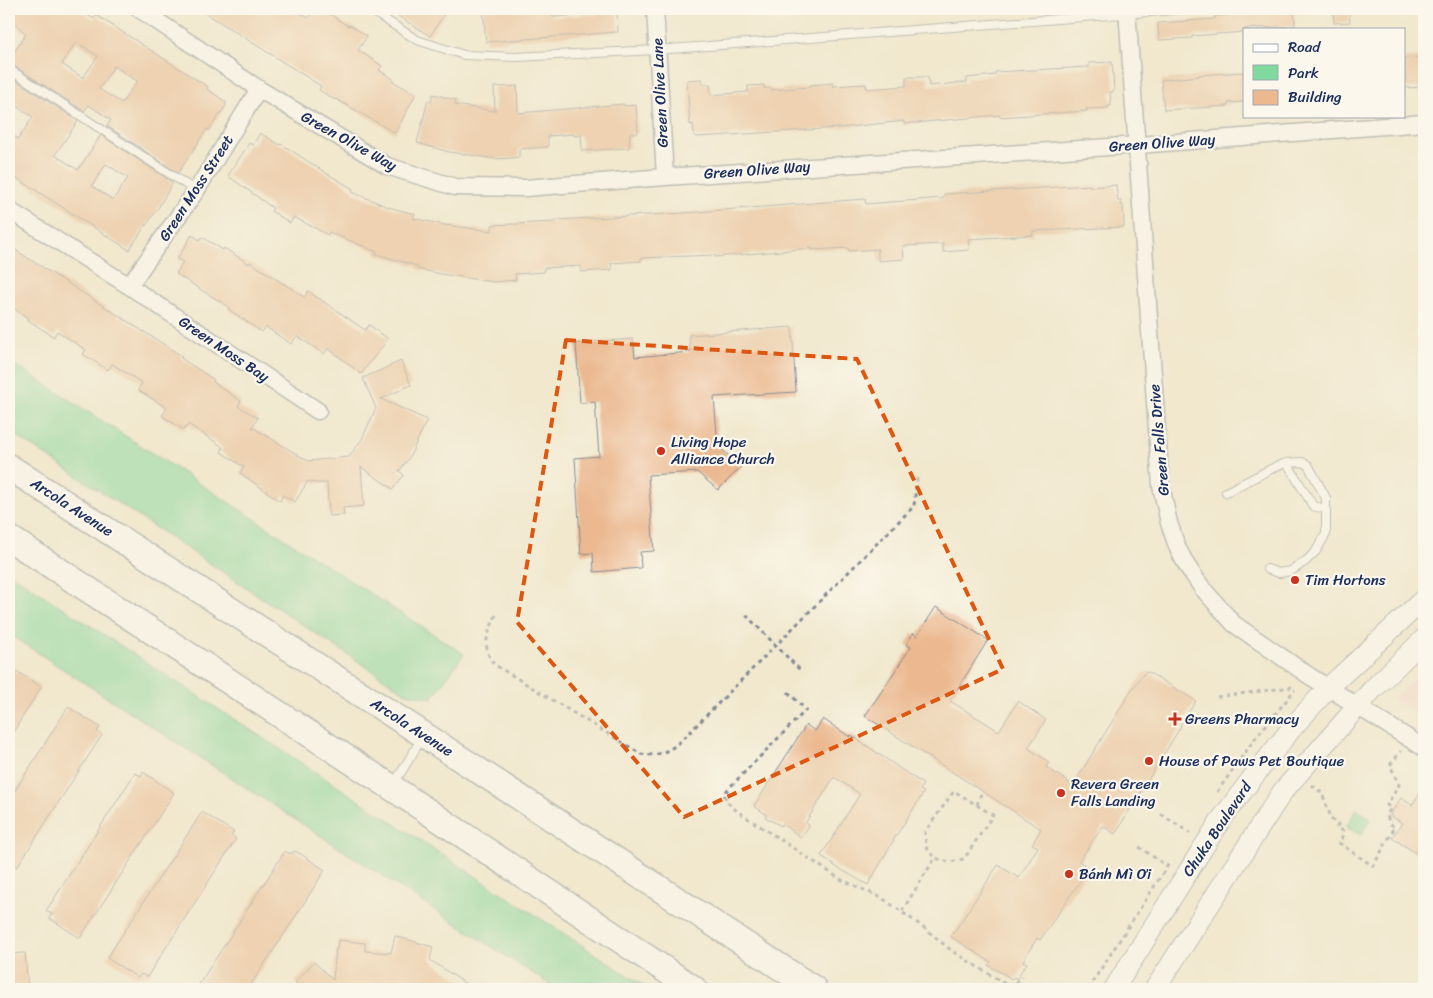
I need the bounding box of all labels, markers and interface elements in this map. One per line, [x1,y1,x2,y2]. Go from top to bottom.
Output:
legend [1243,28,1406,118]
text: Road [1288,34,1321,60]
street label: Green Olive Lane [644,38,676,148]
text: Park [1288,60,1319,86]
text: Building [1288,84,1342,110]
street label: Green Olive Way [296,104,402,178]
street label: Green Olive Way [1108,126,1216,160]
street label: Green Moss Street [152,129,241,247]
street label: Green Olive Way [703,153,811,187]
street label: Green Moss Bay [173,309,275,389]
street label: Green Falls Drive [1141,383,1177,497]
place label: Living Hope Alliance Church [670,429,775,472]
marker: Living Hope Alliance Church [655,445,667,457]
street label: Arcola Avenue [24,470,119,544]
place label: Tim Hortons [1305,567,1386,593]
marker: Tim Hortons [1289,574,1301,586]
street label: Arcola Avenue [364,690,459,764]
place label: Greens Pharmacy [1185,706,1299,732]
marker: Greens Pharmacy [1169,713,1181,725]
place label: House of Paws Pet Boutique [1159,748,1344,774]
marker: House of Paws Pet Boutique [1143,755,1155,767]
place label: Revera Green Falls Landing [1071,771,1159,814]
street label: Chuka Boulevard [1175,775,1259,882]
marker: Revera Green Falls Landing [1055,787,1067,799]
place label: Bánh Mì Ơi [1079,861,1152,887]
marker: Bánh Mì Ơi [1063,868,1075,880]

